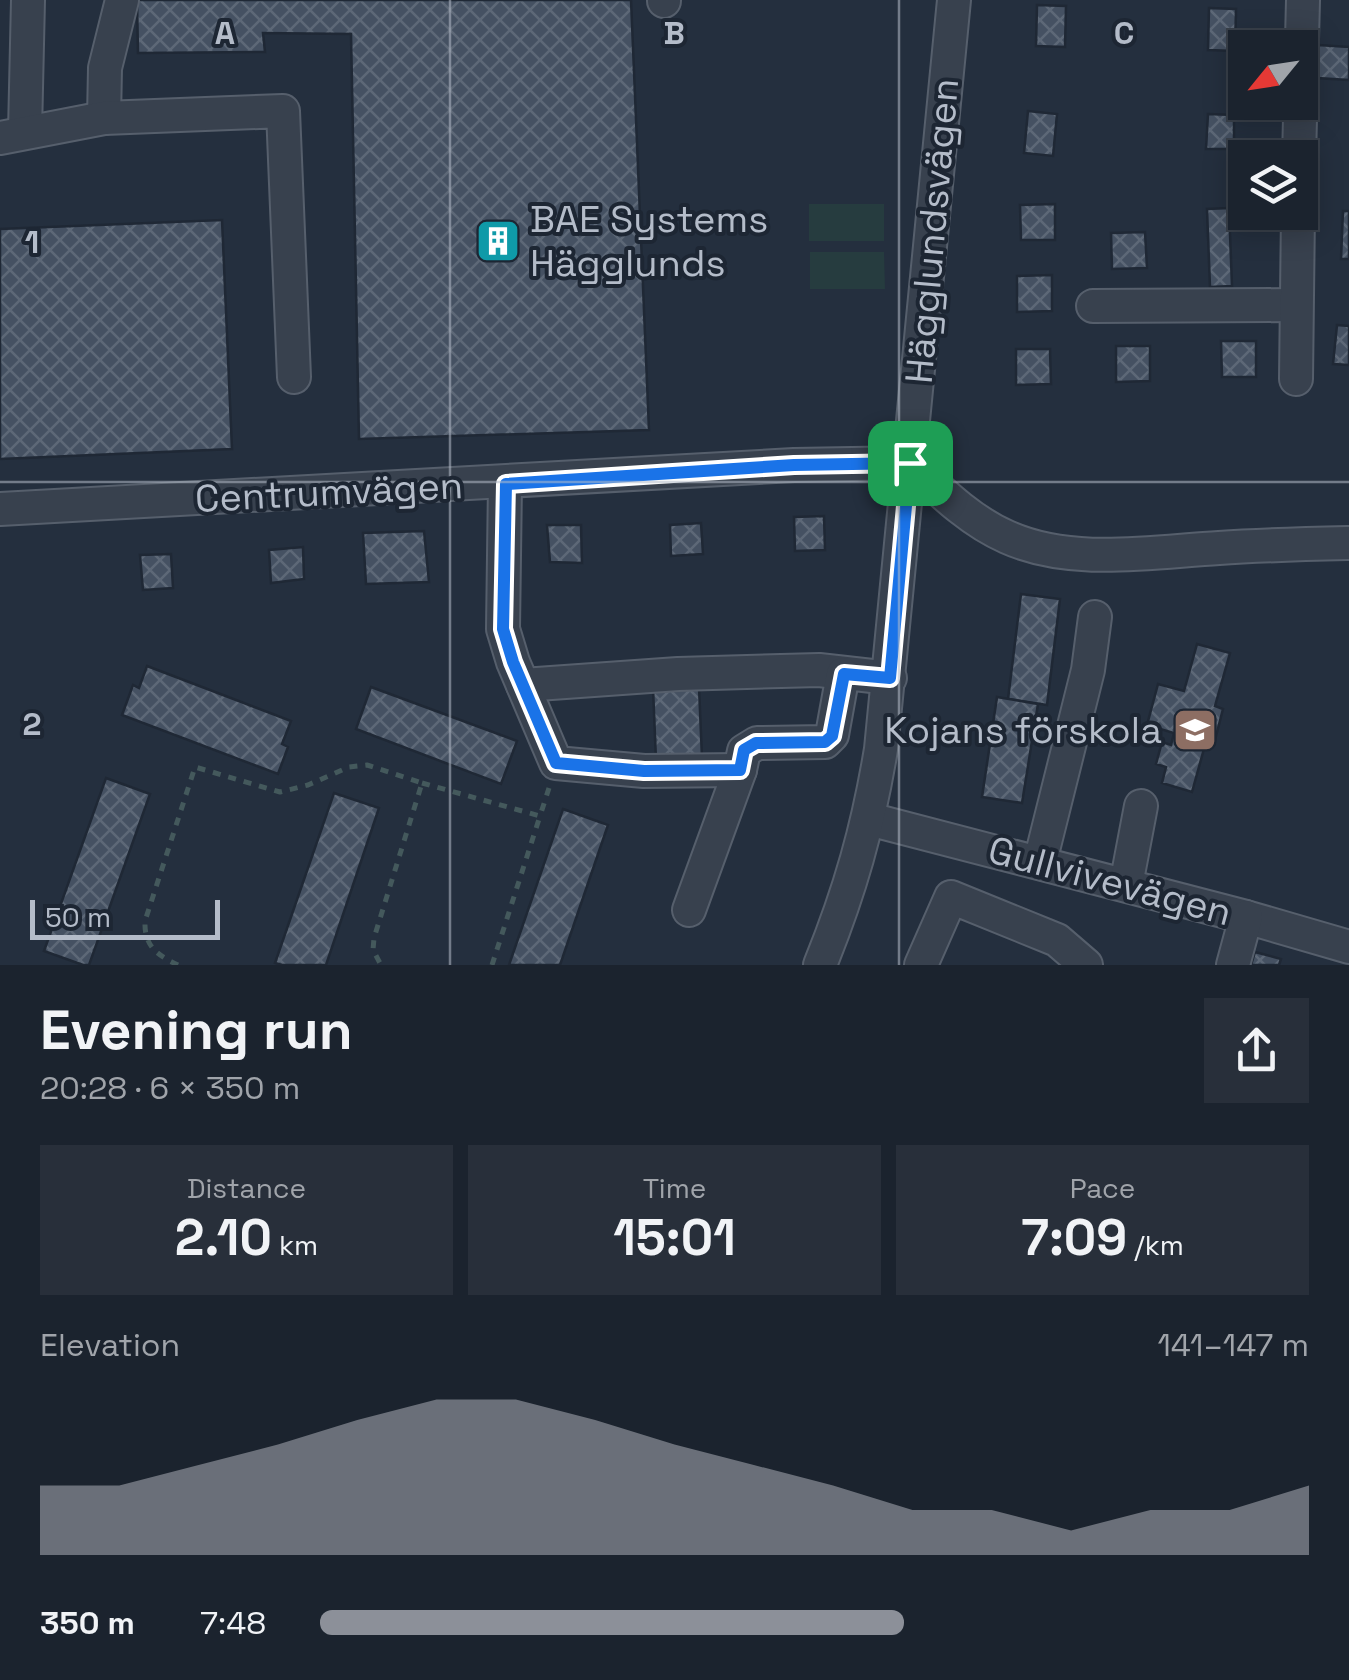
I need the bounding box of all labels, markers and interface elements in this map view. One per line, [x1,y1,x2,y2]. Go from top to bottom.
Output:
text: A [215,13,235,53]
text: B [663,13,685,53]
text: C [1114,13,1134,53]
north arrow [1228,30,1318,120]
map controls [1228,30,1318,230]
street label: Hägglundsvägen [895,76,969,386]
button: layers [1228,140,1318,230]
place label: BAE Systems Hägglunds [530,195,768,287]
building icon: BAE Systems Hägglunds [475,218,521,264]
text: 1 [25,222,39,262]
pin [868,421,953,506]
icon: arrive [883,436,938,491]
street label: Centrumvägen [194,461,464,523]
text: 2 [22,704,42,744]
place label: Kojans förskola [884,706,1162,754]
school or university icon: Kojans förskola [1172,707,1218,753]
street label: Gullvivevägen [983,826,1237,936]
scale bar [30,895,220,940]
text: 50 m [45,899,111,935]
text: Evening run [40,995,353,1065]
button: share [1204,998,1309,1103]
text: 20:28 · 6 × 350 m [40,1068,300,1108]
text: Distance [187,1170,306,1206]
text: Time [643,1170,706,1206]
text: Pace [1070,1170,1135,1206]
text: 2.10 [175,1206,272,1270]
text: 15:01 [613,1206,736,1270]
text: 7:09 [1021,1206,1127,1270]
text: km [272,1227,318,1263]
text: /km [1127,1227,1184,1263]
text: Elevation [40,1325,180,1365]
text: 141–147 m [1157,1325,1309,1365]
text: 350 m [40,1603,135,1643]
text: 7:48 [200,1603,266,1643]

